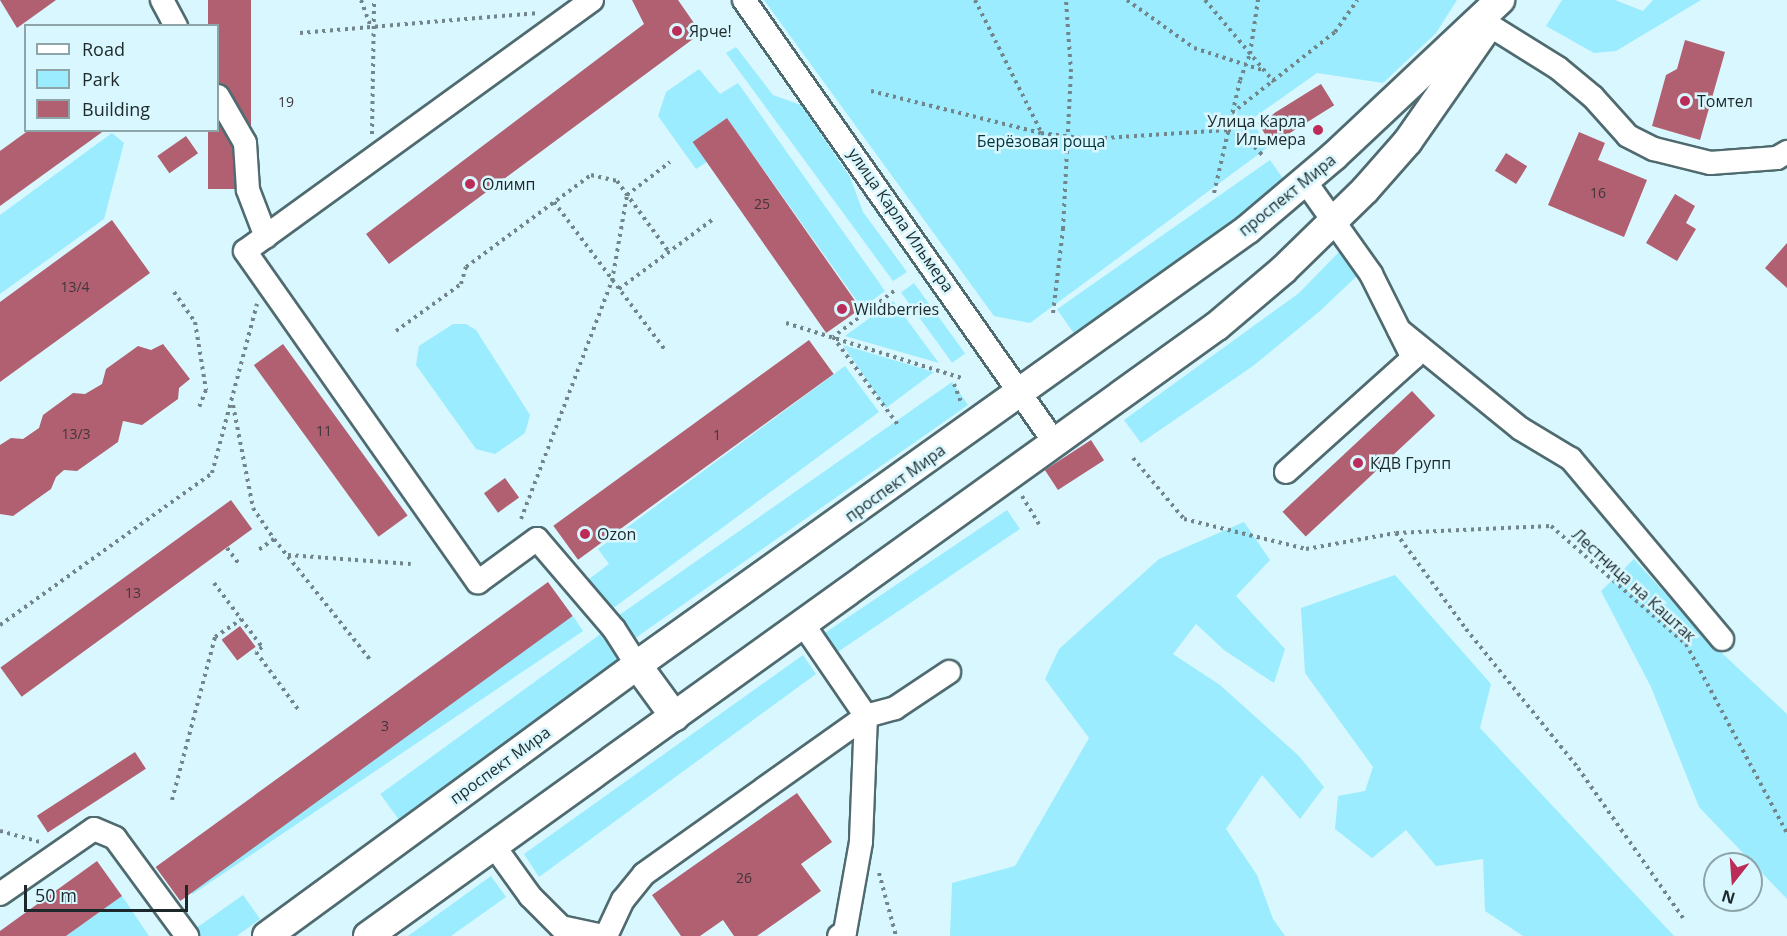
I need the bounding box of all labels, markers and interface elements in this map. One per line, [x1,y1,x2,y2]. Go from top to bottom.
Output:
place label: Ярче! [689,21,732,41]
legend [24,24,219,132]
marker: Ярче! [670,24,684,38]
text: Road [82,37,125,61]
text: Park [82,67,120,91]
place label: Томтел [1697,91,1753,111]
house number: 19 [278,94,294,110]
marker: Томтел [1678,94,1692,108]
text: Building [82,97,150,121]
place label: Улица Карла Ильмера [1207,111,1306,149]
marker: Улица Карла Ильмера [1311,123,1325,137]
park label: Берёзовая роща [977,131,1105,151]
street label: улица Карла Ильмера [844,144,958,296]
street label: проспект Мира [1235,150,1339,240]
place label: Олимп [482,174,535,194]
marker: Олимп [463,177,477,191]
house number: 16 [1590,185,1606,201]
house number: 25 [754,196,770,212]
house number: 13/4 [60,279,90,295]
place label: Wildberries [854,299,939,319]
marker: Wildberries [835,302,849,316]
house number: 11 [316,423,332,439]
house number: 13/3 [61,426,91,442]
house number: 1 [713,427,721,443]
street label: проспект Мира [841,440,949,526]
place label: КДВ Групп [1370,453,1451,473]
marker: КДВ Групп [1351,456,1365,470]
place label: Ozon [597,524,636,544]
street label: Лестница на Каштак [1568,524,1700,646]
marker: Ozon [578,527,592,541]
house number: 13 [125,585,141,601]
house number: 3 [381,718,389,734]
street label: проспект Мира [446,722,554,808]
north arrow [1703,852,1763,912]
house number: 26 [736,870,752,886]
scale bar [27,873,190,911]
text: 50 m [35,883,77,907]
text: N [1719,885,1738,910]

